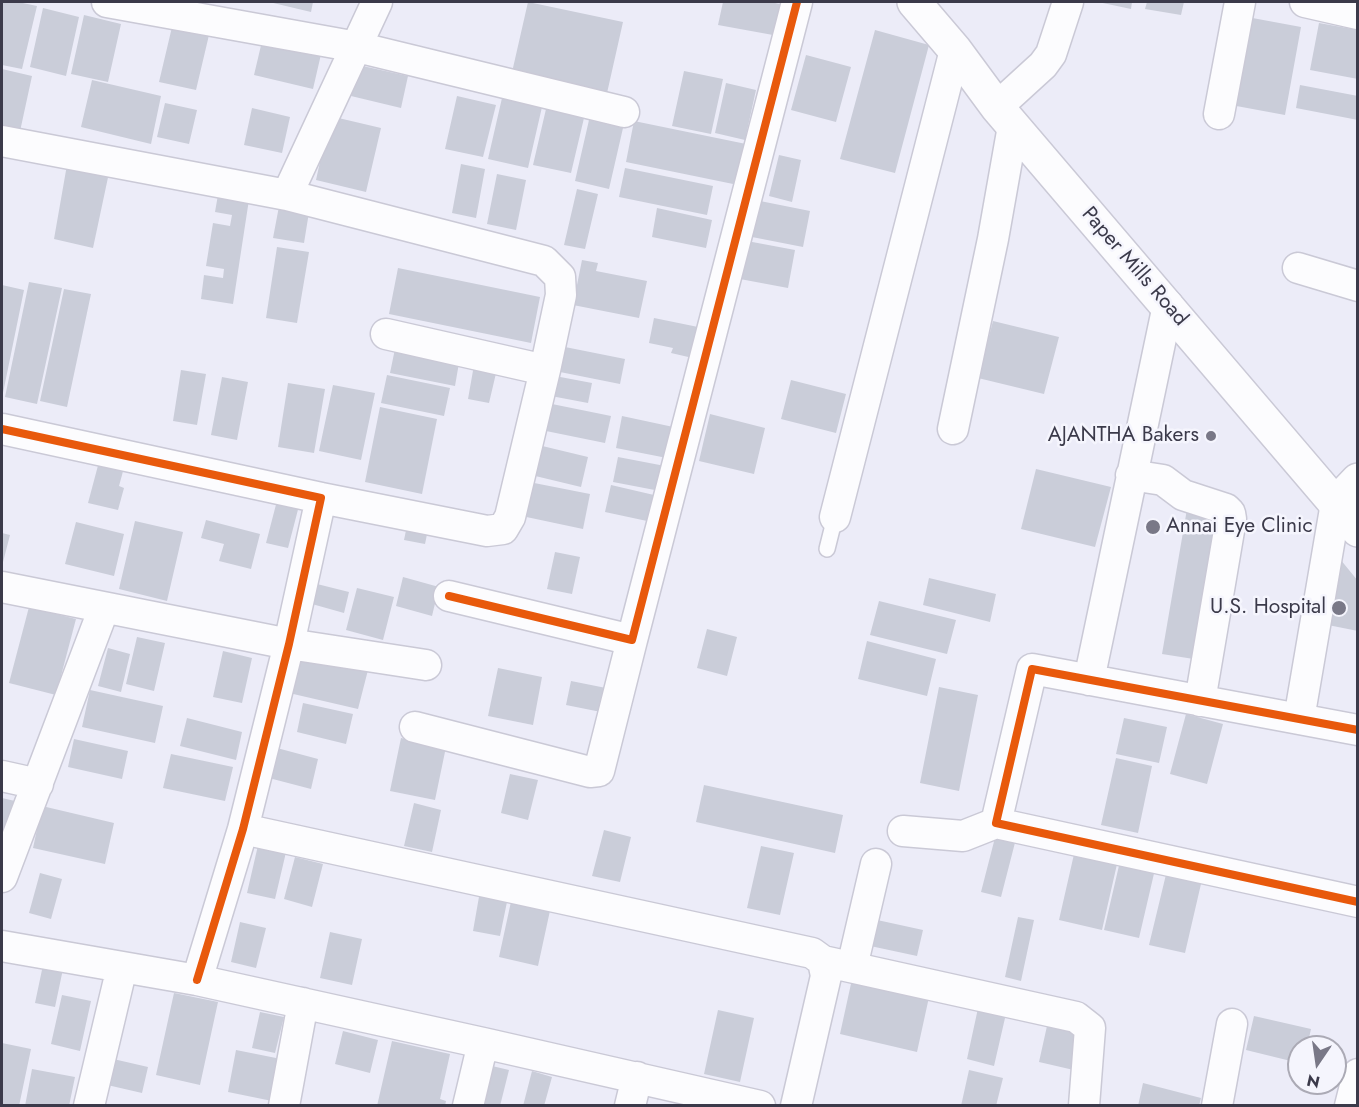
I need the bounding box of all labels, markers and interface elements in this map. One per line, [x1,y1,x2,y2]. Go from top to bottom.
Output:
street label: Paper Mills Road [1075,202,1193,332]
place label: AJANTHA Bakers [1048,423,1199,449]
marker: AJANTHA Bakers [1204,429,1218,443]
place label: Annai Eye Clinic [1166,514,1313,540]
marker: Annai Eye Clinic [1144,518,1162,536]
place label: U.S. Hospital [1210,595,1326,621]
marker: U.S. Hospital [1330,599,1348,617]
north arrow [1287,1035,1347,1095]
text: N [1305,1068,1322,1094]

